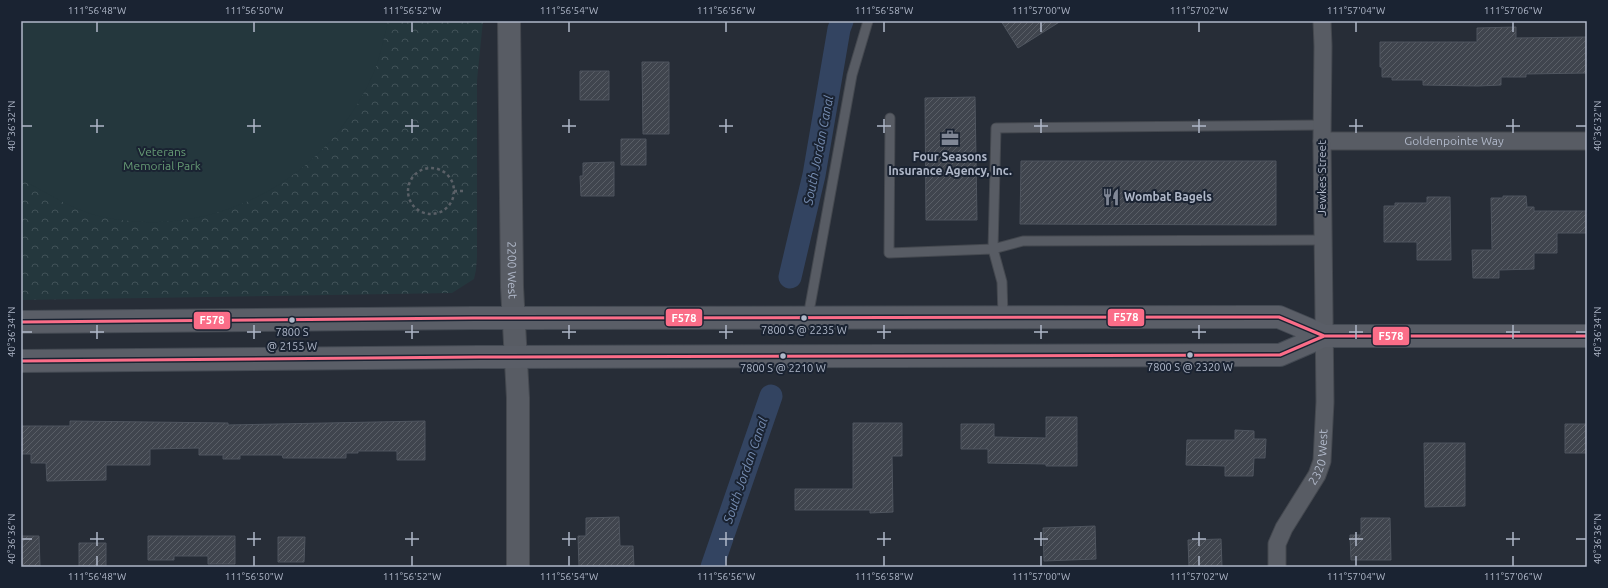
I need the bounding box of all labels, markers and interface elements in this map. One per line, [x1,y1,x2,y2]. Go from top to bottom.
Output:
text: 111°56'48"W [68,5,126,16]
text: 111°56'50"W [225,5,283,16]
text: 111°56'52"W [383,5,441,16]
text: 111°56'54"W [540,5,598,16]
text: 111°56'56"W [697,5,755,16]
text: 111°56'58"W [855,5,913,16]
text: 111°57'00"W [1012,5,1070,16]
text: 111°57'02"W [1170,5,1228,16]
text: 111°57'04"W [1327,5,1385,16]
text: 111°57'06"W [1484,5,1542,16]
water label: South Jordan Canal [800,94,836,207]
text: 40°36'32"N [6,101,17,151]
text: 40°36'32"N [1592,101,1603,151]
office icon: Four Seasons Insurance Agency, Inc. [940,128,960,148]
street label: Goldenpointe Way [1404,134,1504,147]
street label: Jewkes Street [1315,140,1328,216]
park label: Veterans Memorial Park [123,145,201,172]
place label: Four Seasons Insurance Agency, Inc. [888,150,1012,177]
restaurant icon: Wombat Bagels [1101,187,1121,207]
place label: Wombat Bagels [1124,190,1212,203]
street label: 2200 West [505,241,520,299]
text: 40°36'34"N [6,307,17,357]
text: 40°36'34"N [1592,307,1603,357]
line badge: F578 [665,308,703,327]
line badge: F578 [1107,308,1145,327]
line badge: F578 [193,311,231,330]
text: F578 [1114,311,1138,323]
text: F578 [672,312,696,324]
marker: 7800 S @ 2235 W [799,313,809,323]
text: F578 [200,314,224,326]
marker: 7800 S @ 2155 W [287,315,297,325]
place label: 7800 S @ 2235 W [761,324,847,336]
place label: 7800 S @ 2155 W [267,326,317,352]
line badge: F578 [1372,326,1410,346]
text: F578 [1379,330,1403,342]
marker: 7800 S @ 2320 W [1185,350,1195,360]
marker: 7800 S @ 2210 W [778,351,788,361]
place label: 7800 S @ 2320 W [1147,361,1233,373]
place label: 7800 S @ 2210 W [740,362,826,374]
water label: South Jordan Canal [720,415,770,526]
street label: 2320 West [1305,428,1330,487]
text: 40°36'36"N [6,514,17,564]
text: 40°36'36"N [1592,514,1603,564]
text: 111°56'48"W [68,571,126,582]
text: 111°56'50"W [225,571,283,582]
text: 111°56'52"W [383,571,441,582]
text: 111°56'54"W [540,571,598,582]
text: 111°56'56"W [697,571,755,582]
text: 111°56'58"W [855,571,913,582]
text: 111°57'00"W [1012,571,1070,582]
text: 111°57'02"W [1170,571,1228,582]
text: 111°57'04"W [1327,571,1385,582]
text: 111°57'06"W [1484,571,1542,582]

